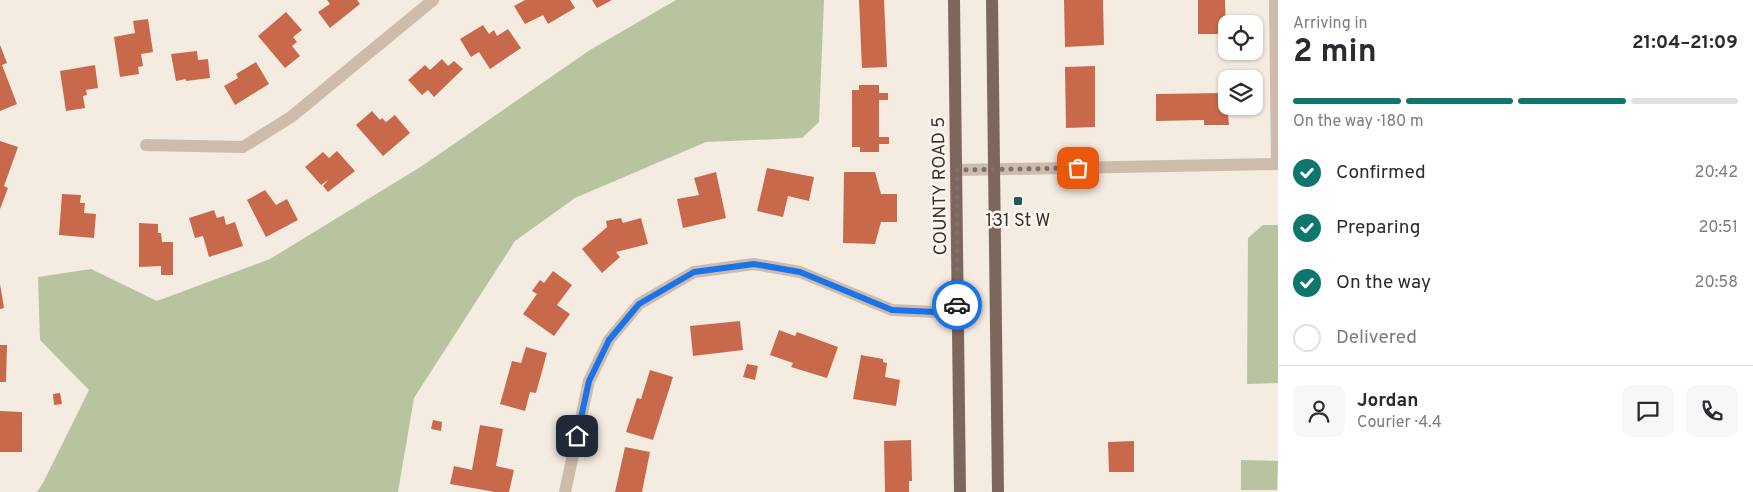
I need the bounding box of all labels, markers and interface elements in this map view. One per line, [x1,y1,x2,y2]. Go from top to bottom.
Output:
text: Arriving in [1293,14,1368,34]
map controls [1218,15,1263,115]
button: locate [1218,15,1263,60]
text: 21:04–21:09 [1632,31,1738,55]
text: 2 min [1293,33,1377,73]
button: layers [1218,70,1263,115]
text: On the way · 180 m [1293,112,1424,132]
street label: COUNTY ROAD 5 [928,116,953,256]
pin [1057,147,1099,189]
icon: bag [1064,154,1092,182]
icon: check [1293,159,1321,187]
text: Confirmed [1336,161,1426,185]
text: 20:42 [1695,163,1738,183]
marker: 131 St W [1012,195,1024,207]
place label: 131 St W [986,210,1050,233]
icon: check [1293,214,1321,242]
text: Preparing [1336,216,1420,240]
text: 20:51 [1698,218,1738,238]
icon: check [1293,269,1321,297]
text: On the way [1336,271,1431,295]
text: 20:58 [1695,273,1738,293]
courier [932,280,982,330]
icon: car [943,291,971,319]
text: Delivered [1336,326,1417,350]
button: person [1293,385,1345,437]
button: chat [1622,385,1674,437]
button: phone [1686,385,1738,437]
text: Jordan [1357,389,1419,413]
text: Courier · 4.4 [1357,413,1442,433]
pin [556,415,598,457]
icon: home [563,422,591,450]

